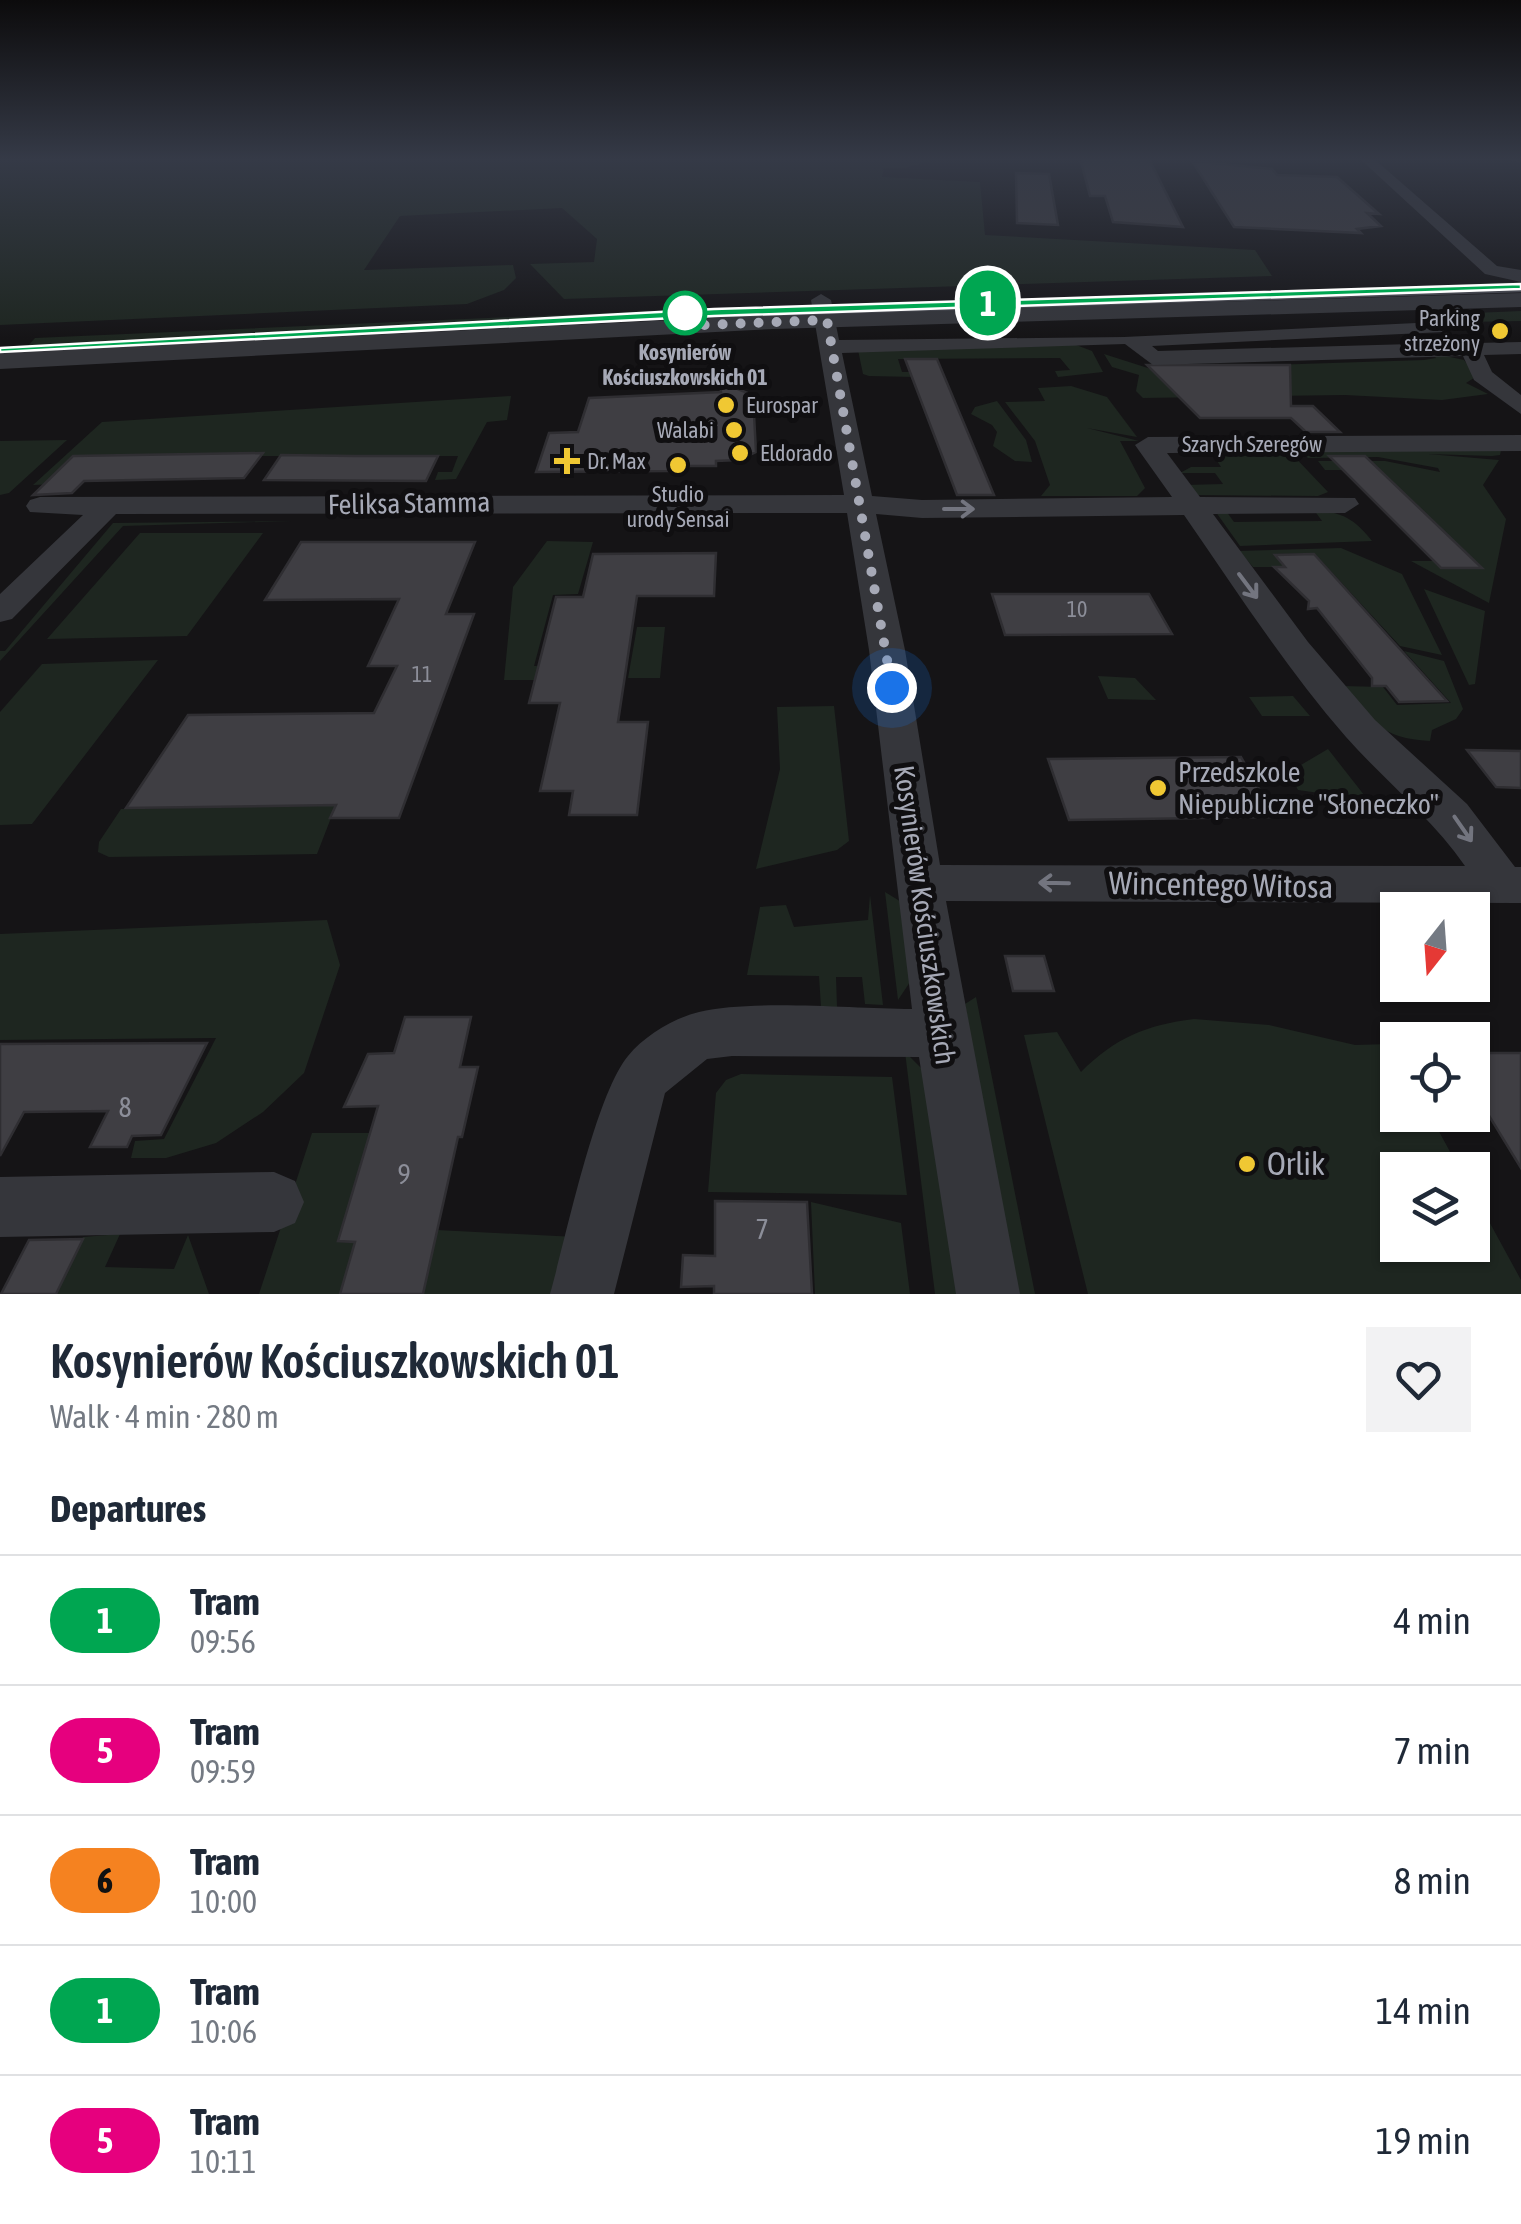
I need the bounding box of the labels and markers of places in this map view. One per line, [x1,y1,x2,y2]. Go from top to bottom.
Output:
marker: Kosynierów Kościuszkowskich 01 [664,292,706,334]
place label: Parking strzeżony [1404,305,1481,356]
marker: Parking strzeżony [1489,320,1511,342]
place label: Kosynierów Kościuszkowskich 01 [602,339,768,390]
place label: Eurospar [746,392,818,418]
marker: Eurospar [715,394,737,416]
place label: Walabi [657,417,714,443]
marker: Walabi [723,419,745,441]
place label: Eldorado [760,440,833,466]
marker: Eldorado [729,442,751,464]
place label: Dr. Max [587,448,646,474]
marker: Dr. Max [556,450,578,472]
marker: Studio urody Sensai [667,454,689,476]
place label: Studio urody Sensai [627,481,729,532]
place label: Przedszkole Niepubliczne "Słoneczko" [1178,756,1439,820]
marker: Przedszkole Niepubliczne "Słoneczko" [1147,777,1169,799]
place label: Orlik [1267,1145,1325,1182]
marker: Orlik [1236,1153,1258,1175]

